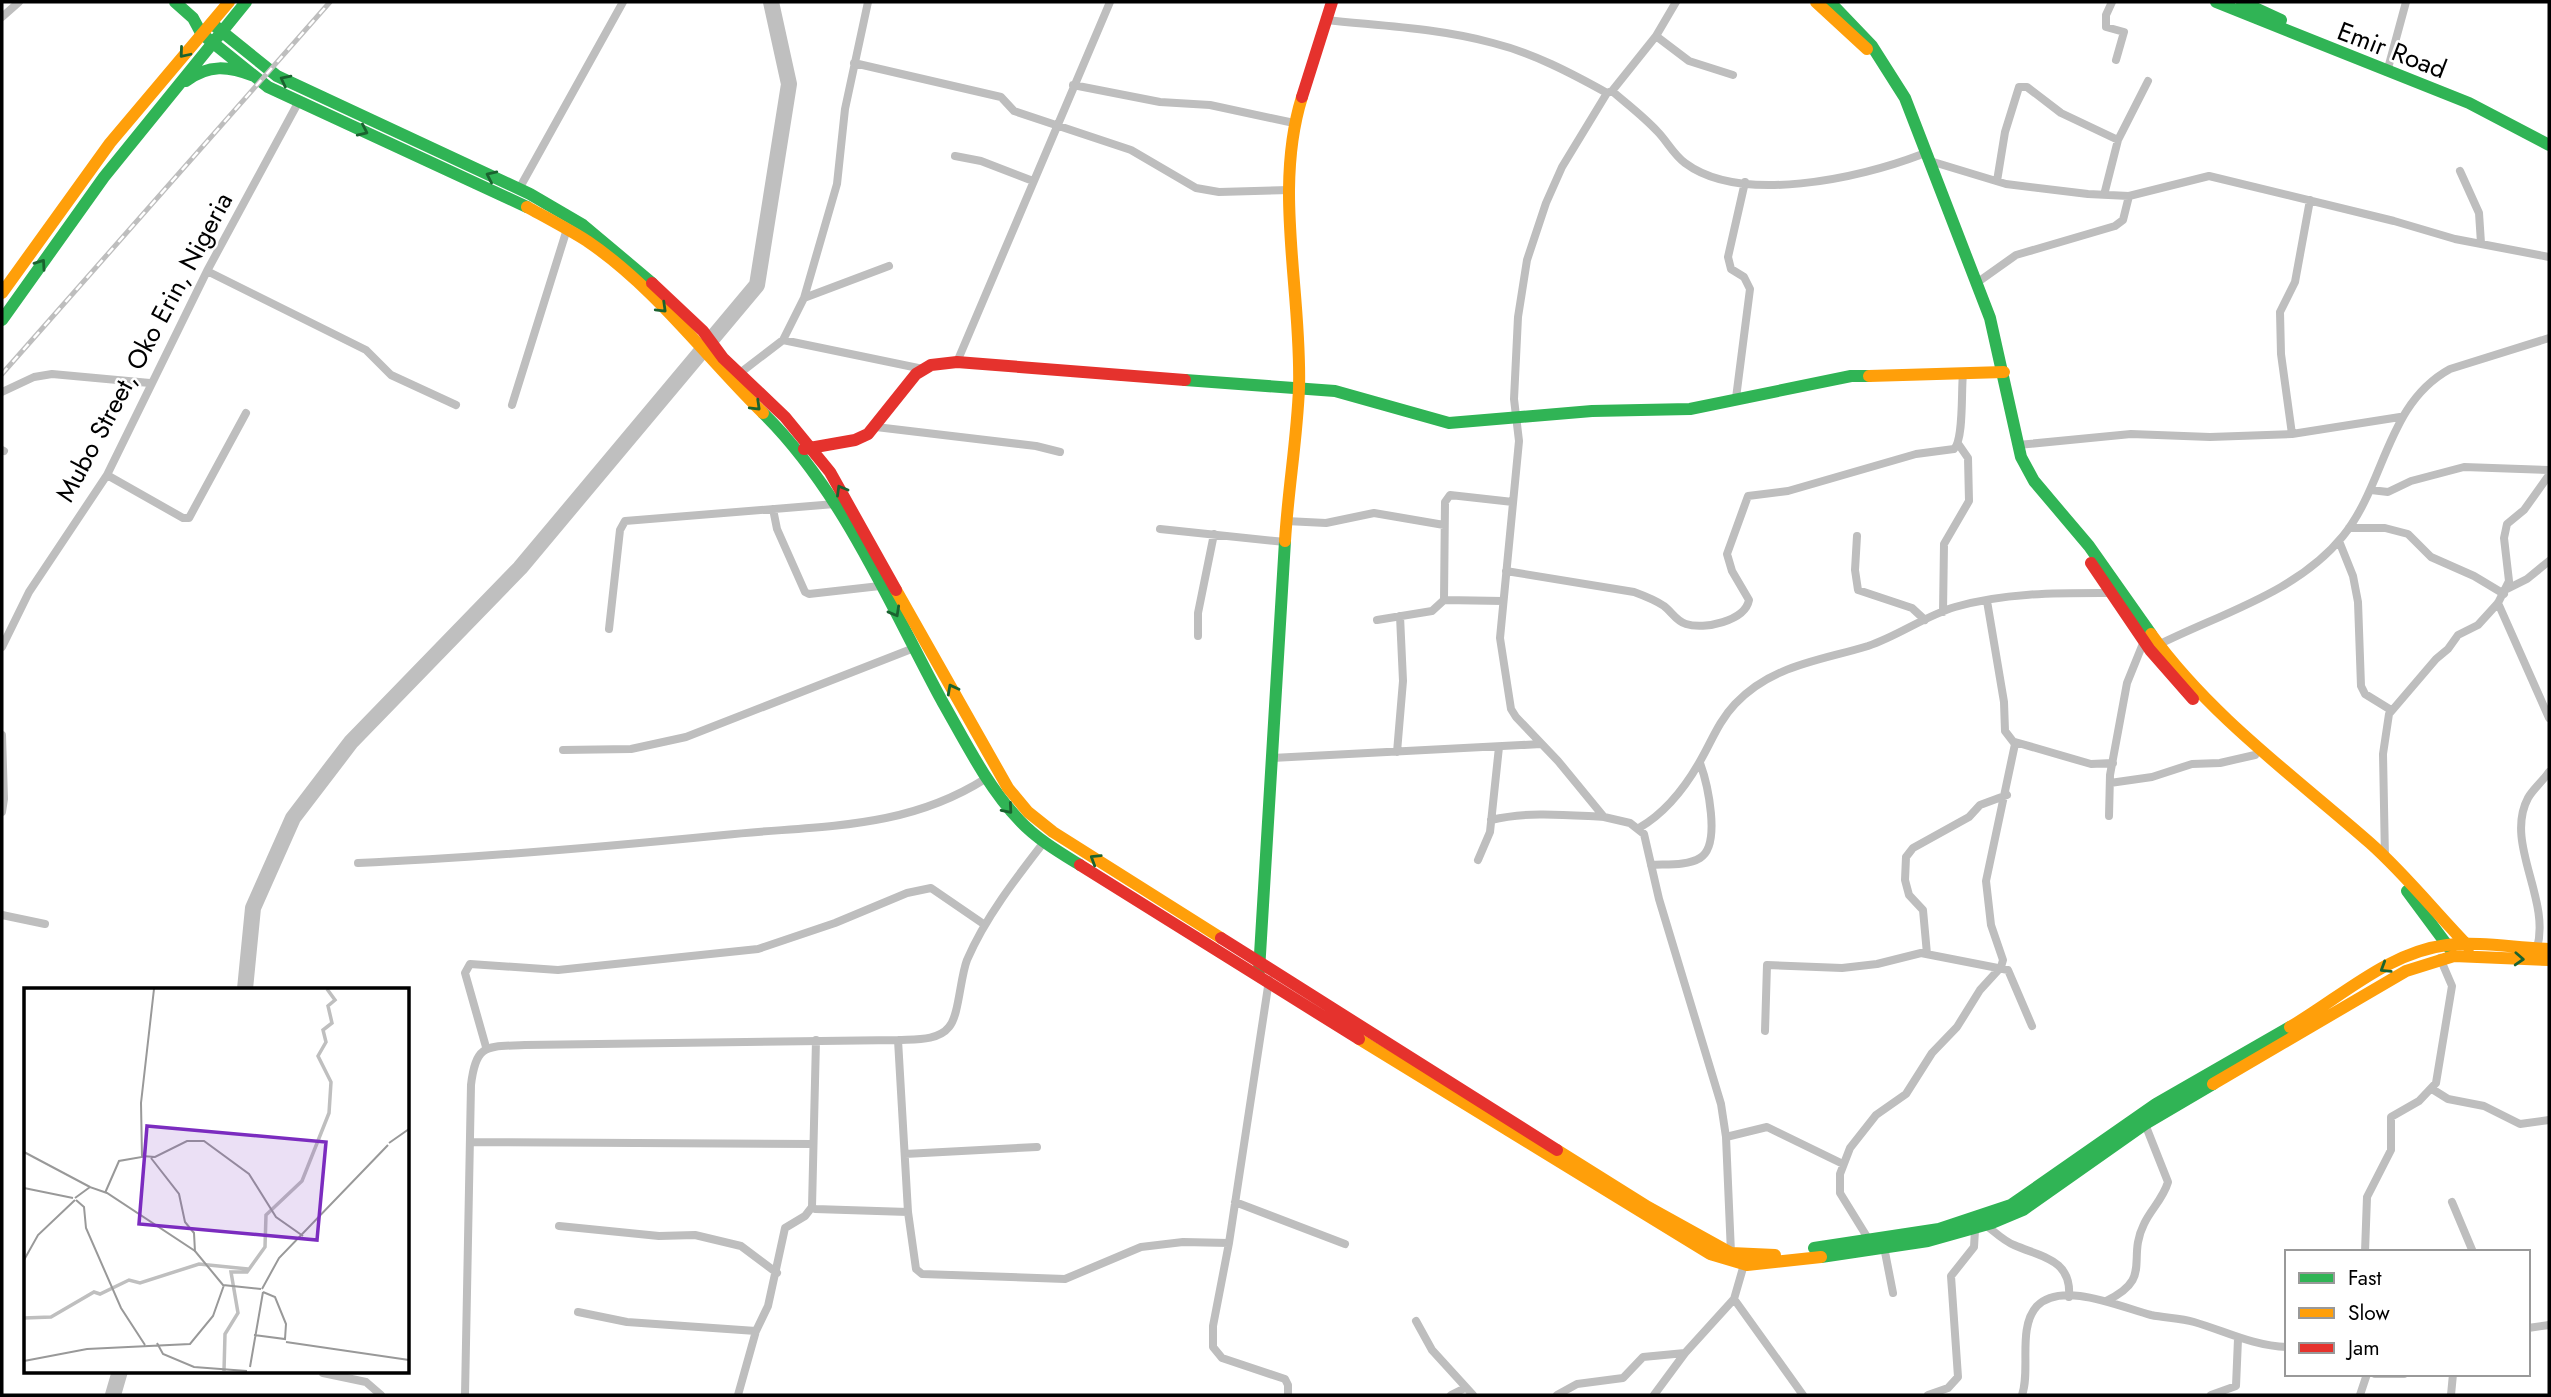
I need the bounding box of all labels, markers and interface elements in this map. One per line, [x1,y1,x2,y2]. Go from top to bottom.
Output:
street label: Emir Road [2332,12,2452,88]
one-way arrow [180,45,192,58]
one-way arrow [280,75,292,89]
one-way arrow [356,123,368,137]
one-way arrow [486,170,499,184]
street label: Mubo Street, Oko Erin, Nigeria [46,185,242,509]
one-way arrow [33,259,45,272]
one-way arrow [654,299,667,312]
one-way arrow [748,398,761,411]
one-way arrow [836,485,849,498]
one-way arrow [886,605,900,618]
one-way arrow [947,684,961,696]
one-way arrow [1000,801,1013,814]
one-way arrow [1090,855,1103,868]
one-way arrow [2514,951,2525,966]
one-way arrow [2379,960,2392,973]
inset map [24,988,410,1372]
legend [2285,1250,2530,1376]
text: Fast [2348,1263,2381,1293]
text: Slow [2348,1298,2390,1328]
text: Jam [2345,1333,2380,1363]

